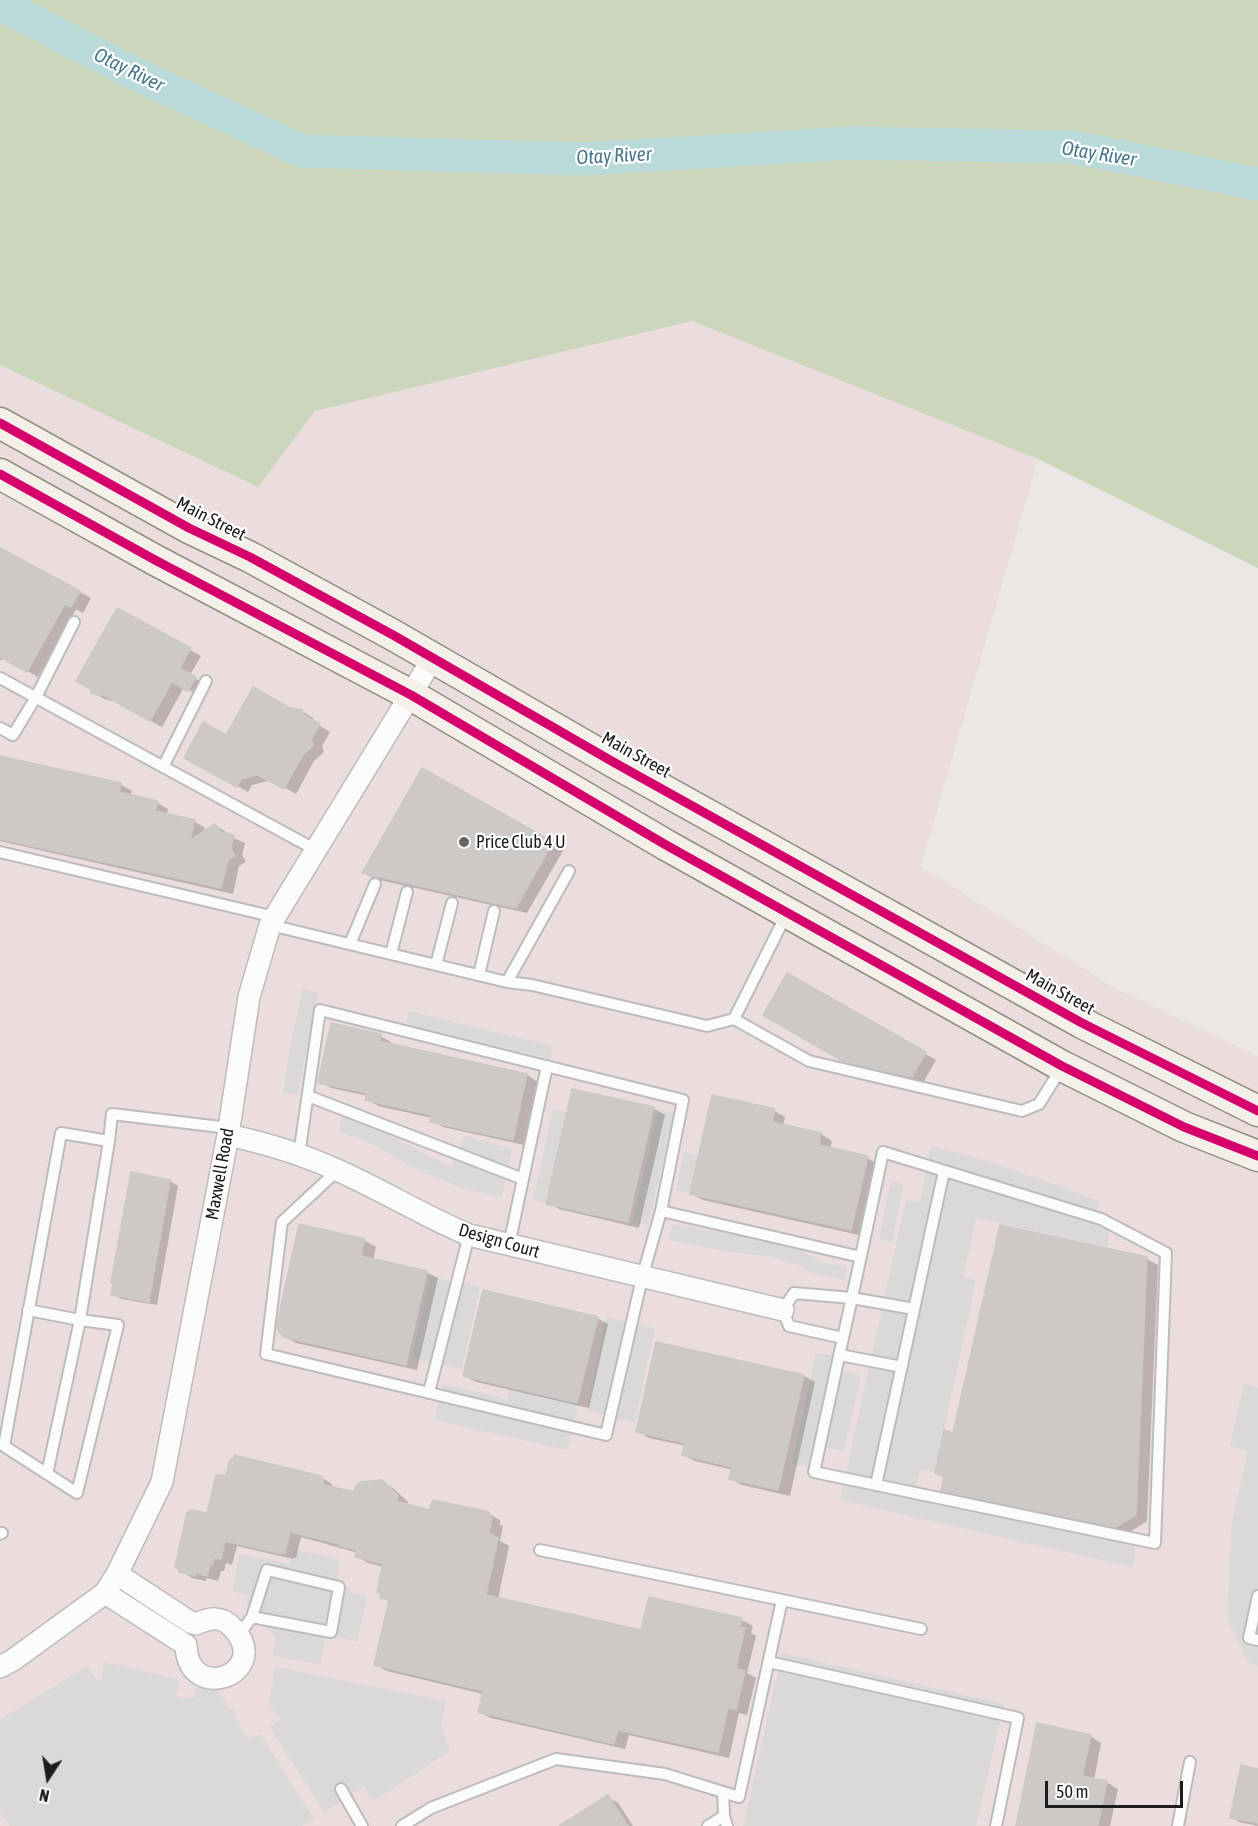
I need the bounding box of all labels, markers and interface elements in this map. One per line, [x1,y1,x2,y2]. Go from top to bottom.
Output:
water label: Otay River [90,43,168,97]
water label: Otay River [1060,136,1138,172]
water label: Otay River [576,142,652,170]
street label: Main Street [173,492,249,546]
street label: Main Street [598,727,674,783]
place label: Price Club 4 U [476,831,566,853]
marker: Price Club 4 U [457,835,471,849]
street label: Main Street [1022,964,1098,1020]
street label: Maxwell Road [201,1126,239,1222]
street label: Design Court [456,1219,542,1263]
north arrow [18,1748,78,1808]
scale bar [1048,1769,1186,1807]
text: 50 m [1056,1781,1088,1802]
text: N [38,1786,51,1805]

